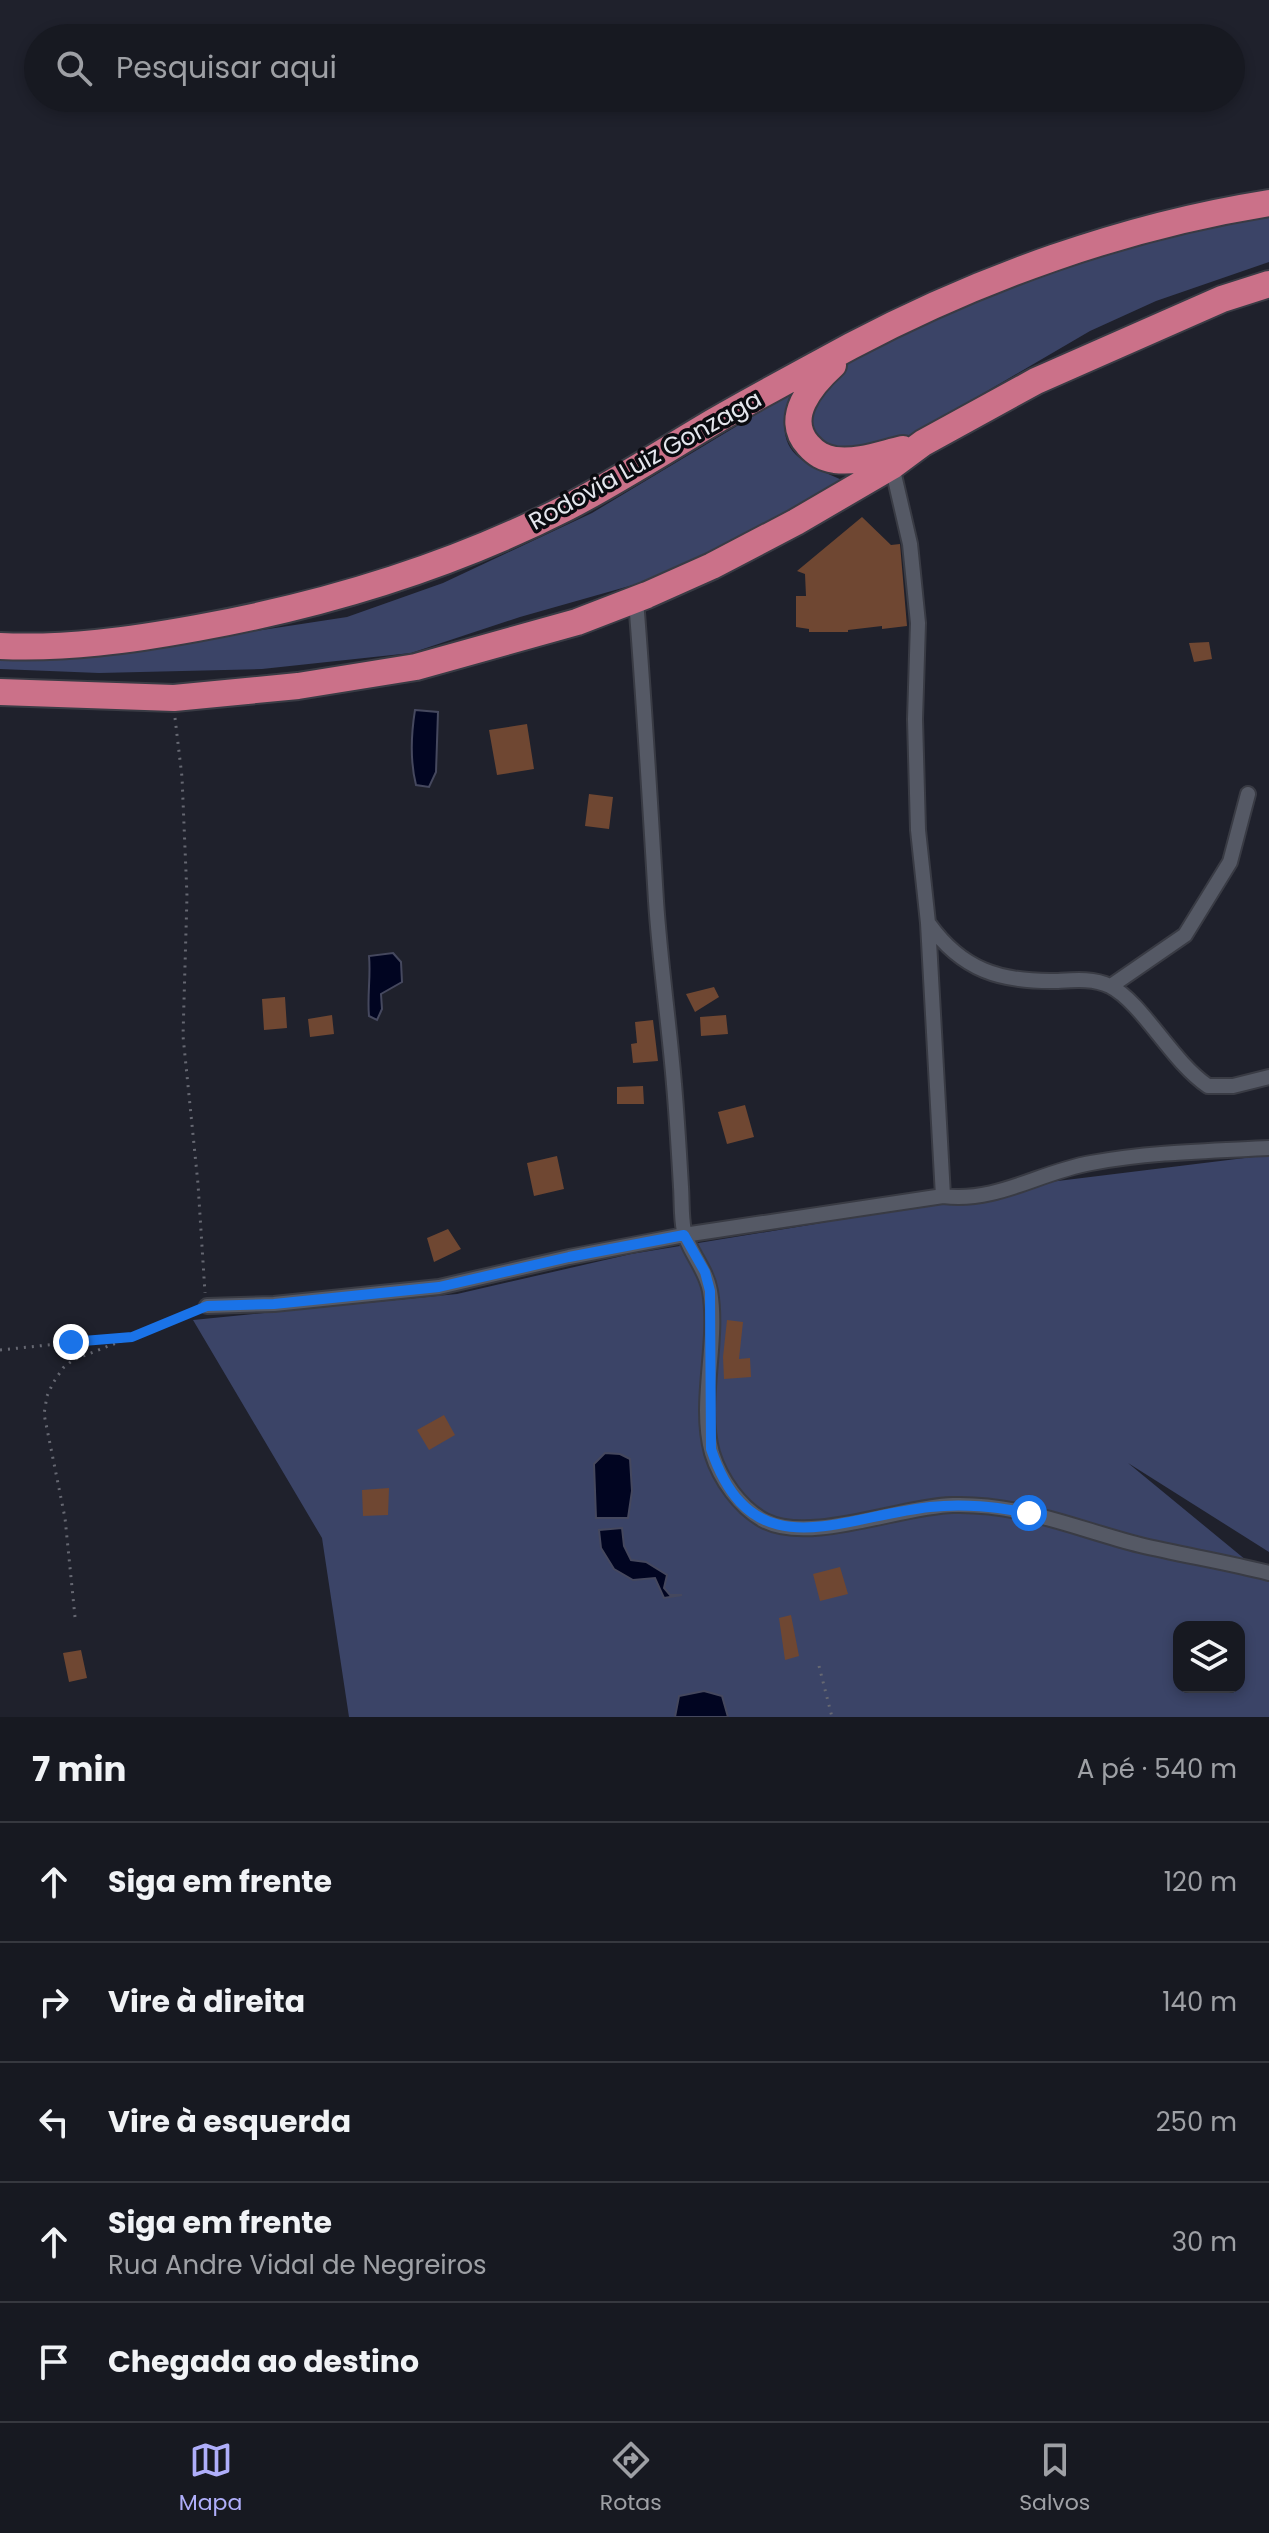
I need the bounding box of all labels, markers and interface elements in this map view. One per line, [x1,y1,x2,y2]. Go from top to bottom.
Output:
search box [24,24,1245,112]
icon: search [52,46,96,90]
text: Pesquisar aqui [116,46,337,89]
street label: Rodovia Luiz Gonzaga [523,382,767,538]
route end [53,1324,89,1360]
route start [1011,1495,1047,1531]
map controls [1173,1621,1245,1693]
button: layers [1173,1621,1245,1693]
text: 7 min [32,1745,126,1793]
text: A pé · 540 m [1077,1751,1237,1787]
icon: ahead [32,1860,76,1904]
text: Siga em frente [108,1860,332,1903]
text: 120 m [1164,1864,1237,1900]
icon: right [32,1980,76,2024]
text: Vire à direita [108,1980,305,2023]
text: 140 m [1162,1984,1237,2020]
icon: left [32,2100,76,2144]
text: Vire à esquerda [108,2100,351,2143]
text: 250 m [1156,2104,1237,2140]
text: Siga em frente [108,2201,332,2244]
icon: ahead [32,2220,76,2264]
text: 30 m [1172,2224,1237,2260]
text: Rua Andre Vidal de Negreiros [108,2247,487,2283]
icon: arrive [32,2340,76,2384]
text: Chegada ao destino [108,2340,419,2383]
tab: Mapa [179,2438,242,2519]
tab: Rotas [600,2438,662,2519]
tab: Salvos [1019,2438,1090,2519]

